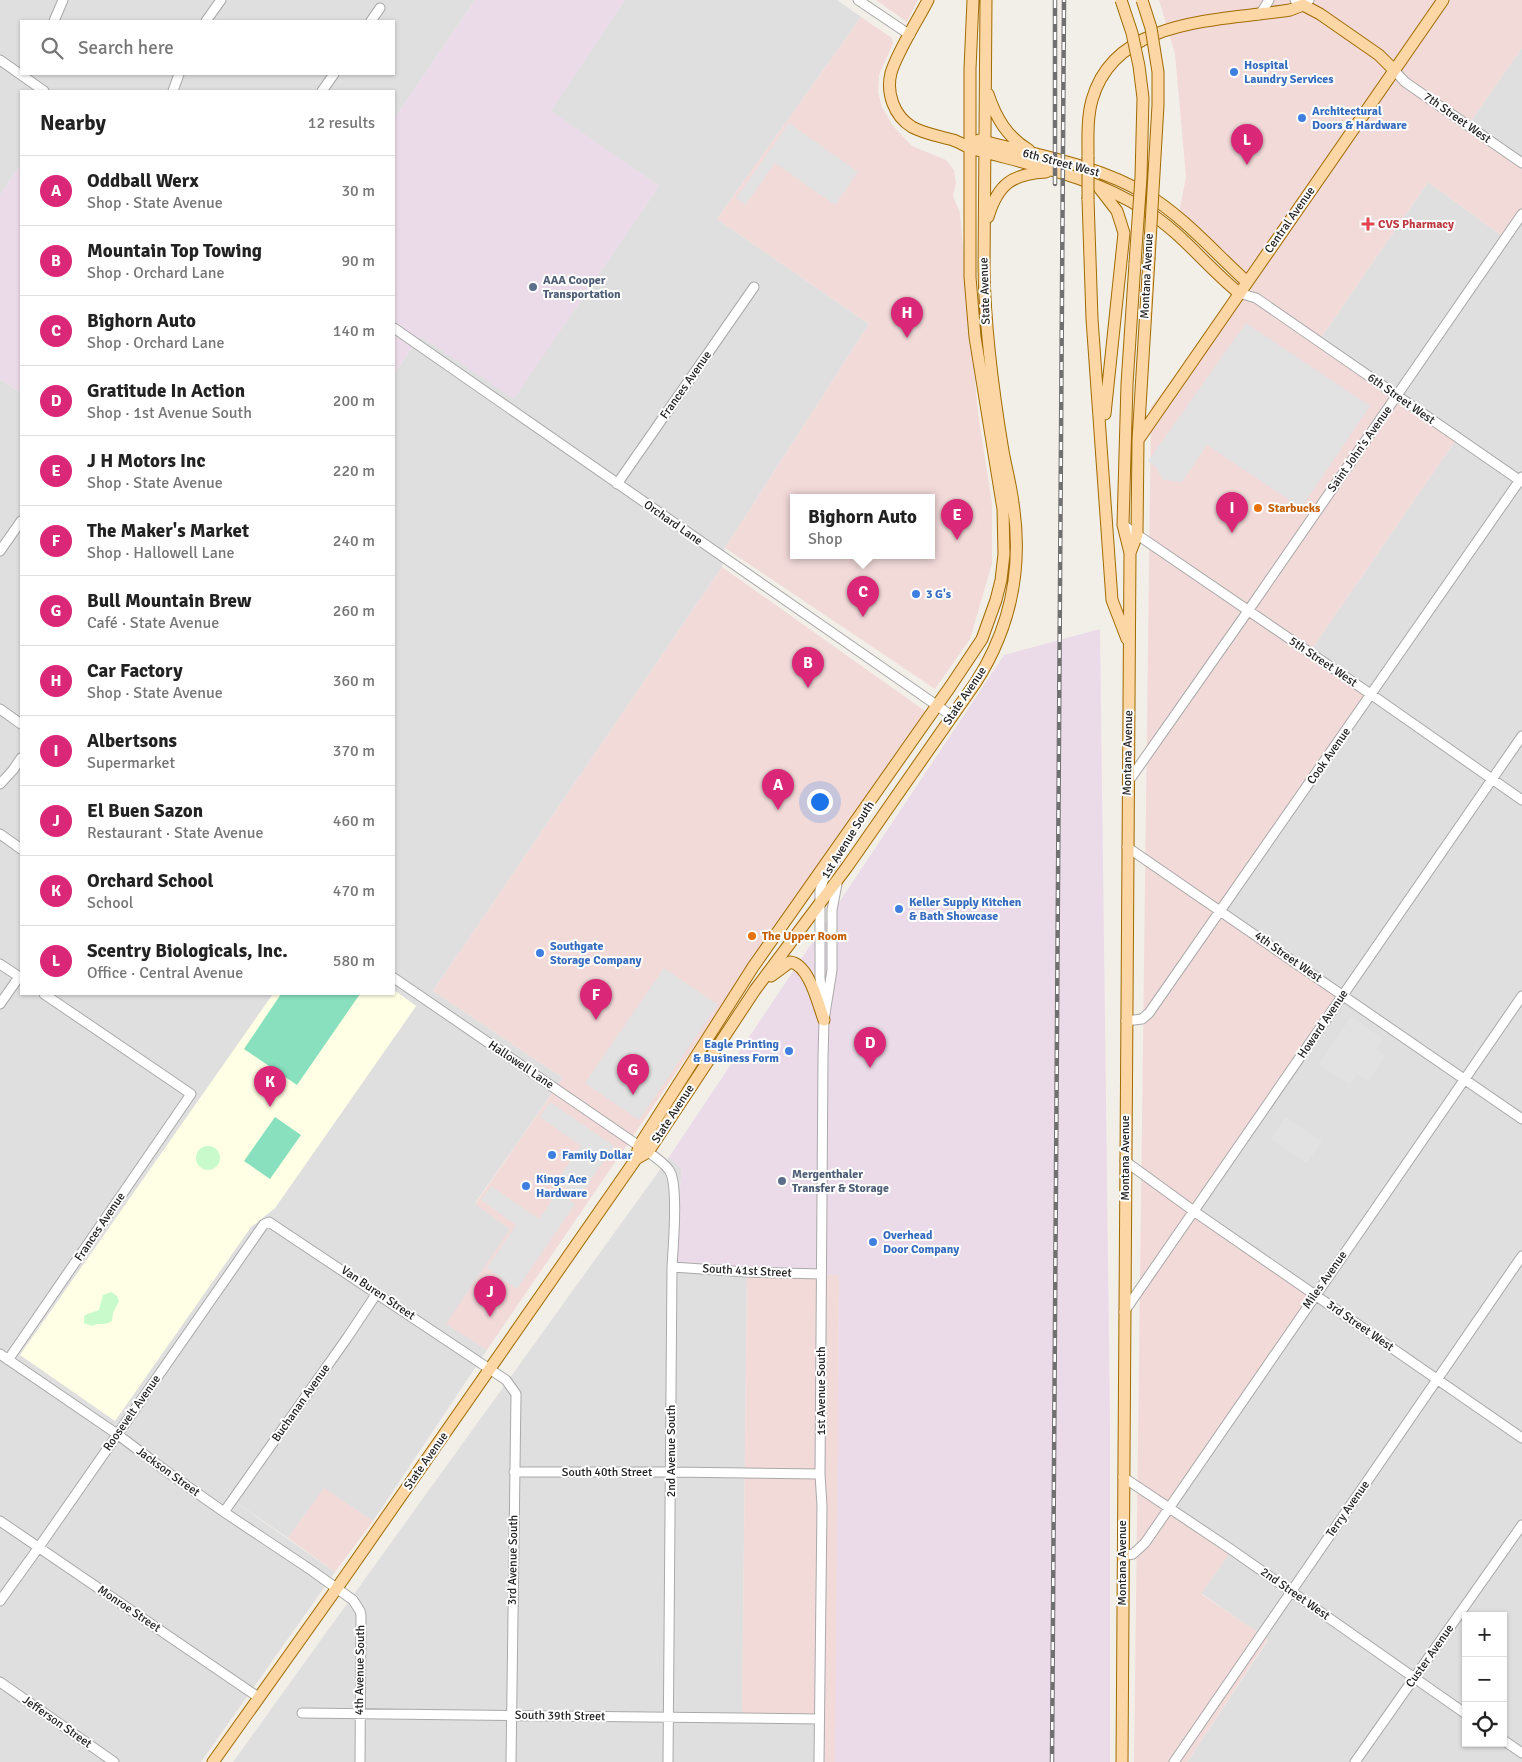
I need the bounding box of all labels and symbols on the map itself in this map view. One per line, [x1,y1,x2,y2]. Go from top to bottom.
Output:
place label: Hospital Laundry Services [1244,58,1334,87]
marker: Hospital Laundry Services [1228,66,1240,78]
street label: 7th Street West [1420,89,1494,147]
place label: Architectural Doors & Hardware [1312,104,1407,133]
marker: Architectural Doors & Hardware [1296,112,1308,124]
pin: L [1231,124,1263,165]
street label: 6th Street West [1021,146,1101,180]
street label: Central Avenue [1261,184,1319,256]
place label: CVS Pharmacy [1378,217,1454,232]
marker: CVS Pharmacy [1362,218,1374,230]
street label: Montana Avenue [1137,233,1157,319]
street label: State Avenue [976,257,994,325]
place label: AAA Cooper Transportation [543,273,621,302]
marker: AAA Cooper Transportation [527,281,539,293]
pin: H [891,297,923,338]
street label: Frances Avenue [657,348,715,422]
street label: 6th Street West [1364,370,1438,428]
street label: Saint John's Avenue [1325,403,1395,495]
pin: I [1216,492,1248,533]
street label: Orchard Lane [641,497,705,549]
pin: E [941,499,973,540]
place label: Starbucks [1268,501,1321,516]
marker: Starbucks [1252,502,1264,514]
pin: C [847,576,879,617]
place label: 3 G's [926,587,952,602]
marker: 3 G's [910,588,922,600]
street label: 5th Street West [1286,634,1360,690]
pin: B [792,647,824,688]
street label: State Avenue [940,664,990,728]
street label: Montana Avenue [1120,710,1136,796]
street label: Cook Avenue [1304,725,1354,787]
pin: A [762,769,794,810]
your location [807,789,833,815]
street label: 1st Avenue South [818,798,878,882]
place label: Keller Supply Kitchen & Bath Showcase [909,895,1022,924]
marker: Keller Supply Kitchen & Bath Showcase [893,903,905,915]
street label: 4th Street West [1251,928,1325,986]
place label: The Upper Room [762,929,847,944]
marker: The Upper Room [746,930,758,942]
place label: Southgate Storage Company [550,939,641,968]
marker: Southgate Storage Company [534,947,546,959]
pin: F [580,979,612,1020]
street label: Howard Avenue [1294,987,1352,1061]
pin: D [854,1027,886,1068]
place label: Eagle Printing & Business Form [693,1037,780,1066]
street label: Hallowell Lane [485,1038,557,1092]
marker: Eagle Printing & Business Form [783,1045,795,1057]
pin: G [617,1054,649,1095]
pin: K [254,1066,286,1107]
street label: State Avenue [648,1082,698,1146]
street label: Montana Avenue [1118,1115,1133,1201]
place label: Family Dollar [562,1148,632,1163]
marker: Family Dollar [546,1149,558,1161]
place label: Mergenthaler Transfer & Storage [792,1167,889,1196]
place label: Kings Ace Hardware [536,1172,587,1201]
marker: Mergenthaler Transfer & Storage [776,1175,788,1187]
marker: Kings Ace Hardware [520,1180,532,1192]
street label: Frances Avenue [71,1190,129,1264]
place label: Overhead Door Company [883,1228,959,1257]
marker: Overhead Door Company [867,1236,879,1248]
street label: Miles Avenue [1299,1248,1351,1312]
street label: South 41st Street [702,1261,792,1281]
street label: Van Buren Street [338,1263,418,1323]
pin: J [474,1276,506,1317]
street label: 3rd Street West [1323,1297,1397,1355]
street label: 1st Avenue South [814,1347,829,1435]
street label: Buchanan Avenue [269,1361,333,1445]
street label: Roosevelt Avenue [100,1372,164,1454]
street label: 2nd Avenue South [664,1405,679,1497]
street label: State Avenue [401,1429,451,1493]
street label: Jackson Street [133,1444,203,1500]
street label: South 40th Street [562,1465,652,1480]
street label: Terry Avenue [1323,1478,1373,1540]
street label: 3rd Avenue South [505,1515,521,1605]
street label: Montana Avenue [1115,1520,1130,1606]
street label: 2nd Street West [1257,1565,1333,1623]
street label: Monroe Street [95,1582,163,1636]
street label: Custer Avenue [1403,1622,1457,1690]
street label: 4th Avenue South [352,1625,368,1715]
street label: Jefferson Street [19,1693,95,1751]
street label: South 39th Street [515,1708,605,1724]

